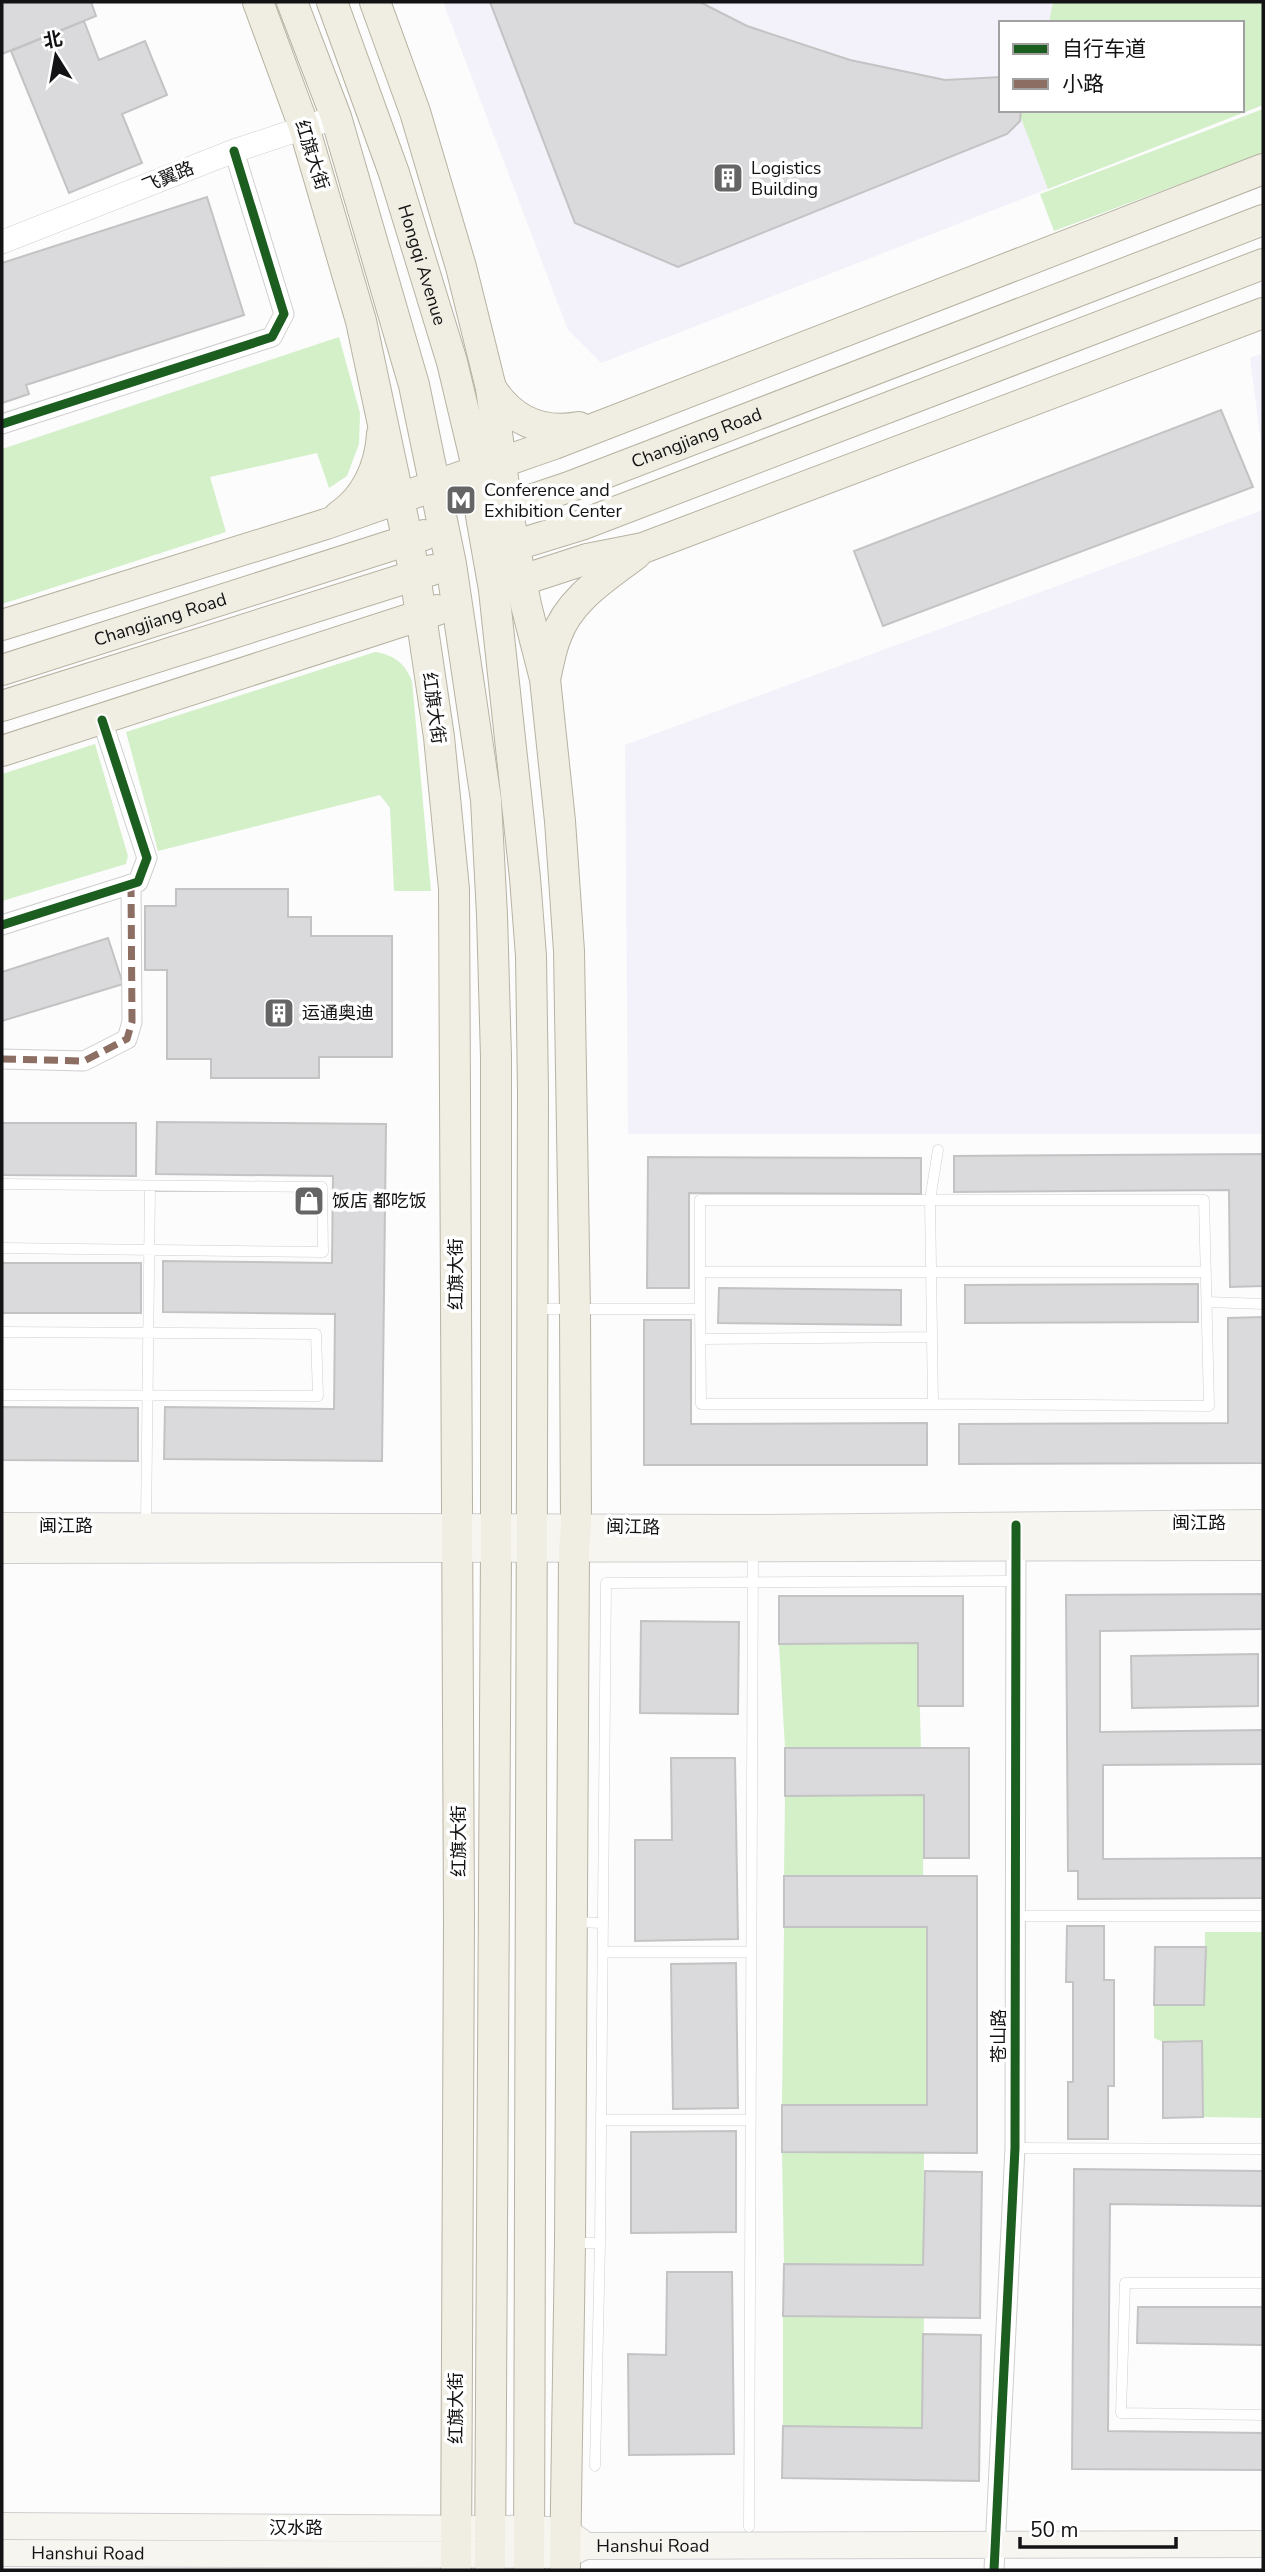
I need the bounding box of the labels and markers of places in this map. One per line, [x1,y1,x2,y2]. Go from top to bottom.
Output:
place label: Logistics Building [751,156,821,201]
building icon: Logistics Building [711,161,745,195]
place label: Conference and Exhibition Center [484,478,622,523]
metro station icon: Conference and Exhibition Center [444,483,478,517]
building icon: 运通奥迪 [262,996,296,1030]
place label: 运通奥迪 [302,1001,374,1025]
shop icon: 饭店 都吃饭 [292,1184,326,1218]
place label: 饭店 都吃饭 [332,1189,427,1213]

